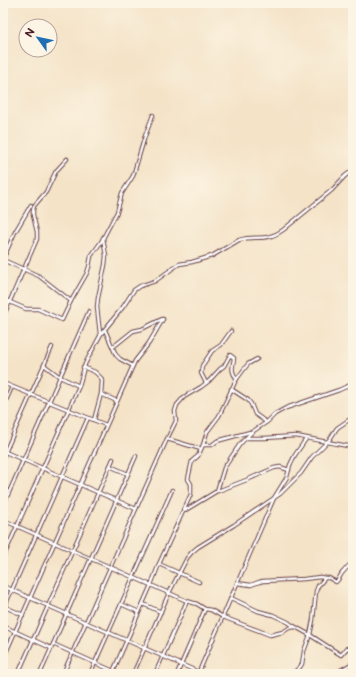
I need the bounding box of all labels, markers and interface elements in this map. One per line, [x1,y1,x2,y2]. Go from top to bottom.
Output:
north arrow [18,18,58,58]
text: N [22,26,38,40]

